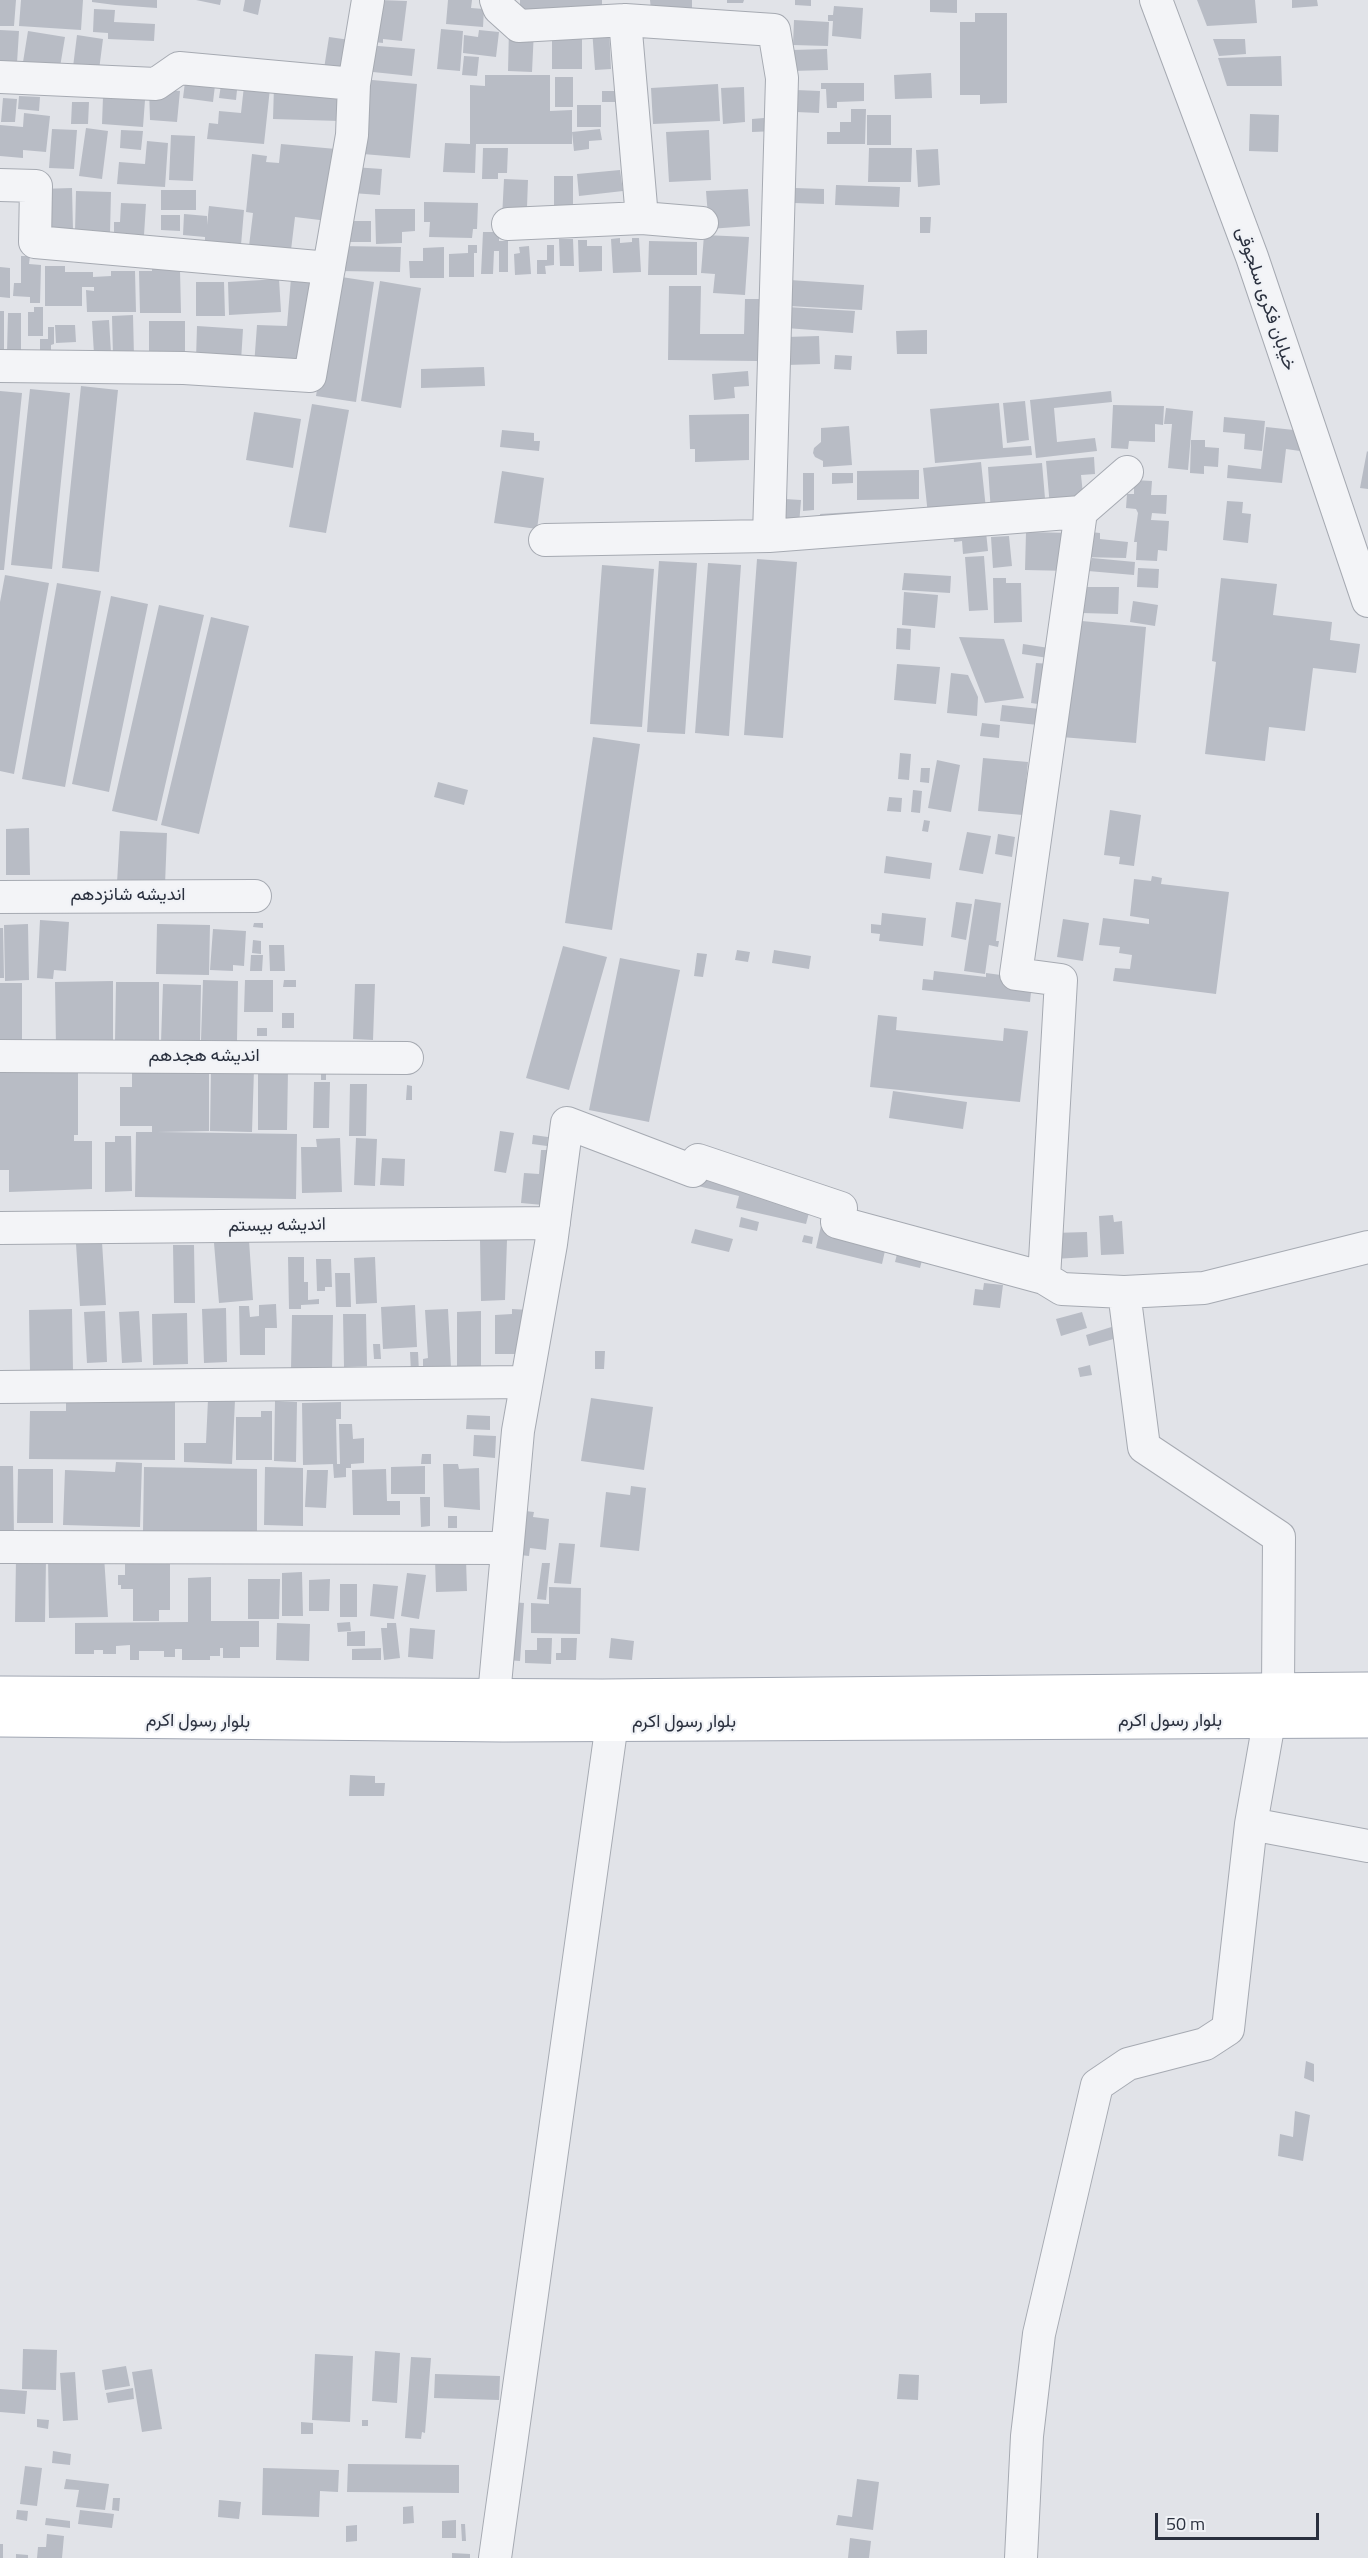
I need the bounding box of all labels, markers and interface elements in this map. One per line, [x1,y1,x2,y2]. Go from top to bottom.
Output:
street label: خیابان فکری سلجوقی [1230,224,1300,374]
street label: اندیشه شانزدهم [70,885,186,907]
street label: اندیشه هجدهم [148,1046,260,1068]
street label: اندیشه بیستم [228,1214,326,1238]
street label: بلوار رسول اکرم [146,1710,250,1734]
street label: بلوار رسول اکرم [1118,1711,1222,1733]
street label: بلوار رسول اکرم [632,1712,736,1734]
scale bar [1158,2501,1322,2539]
text: 50 m [1166,2510,1205,2537]

